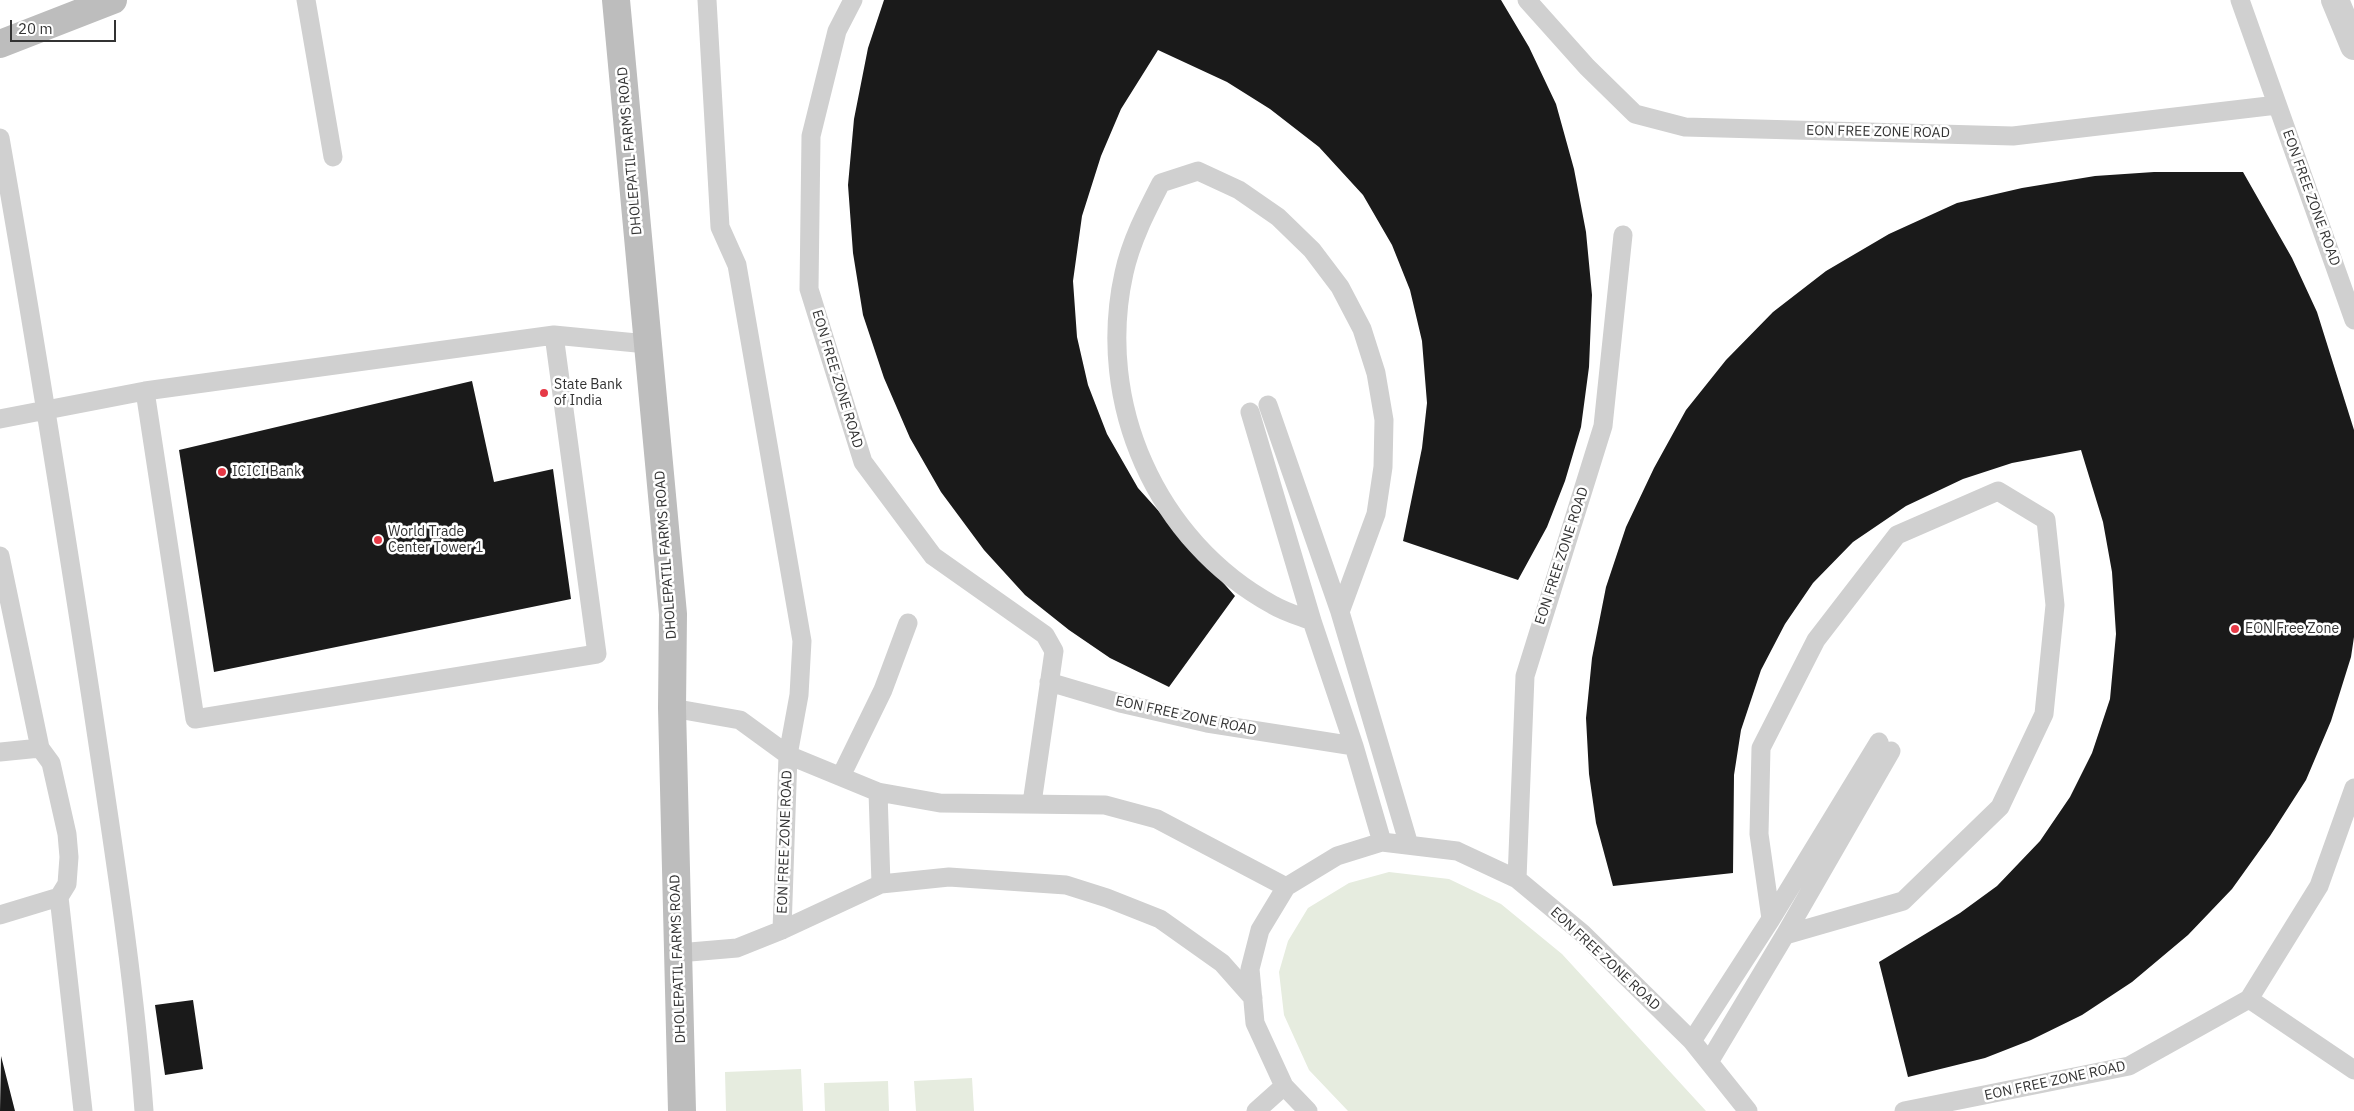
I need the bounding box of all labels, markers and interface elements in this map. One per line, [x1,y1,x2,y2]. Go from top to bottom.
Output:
scale bar [12,10,119,42]
text: 20 m [18,19,53,38]
street label: DHOLEPATIL FARMS ROAD [614,66,646,236]
street label: EON FREE ZONE ROAD [1806,122,1950,142]
street label: EON FREE ZONE ROAD [2279,128,2343,268]
street label: EON FREE ZONE ROAD [808,308,866,450]
place label: State Bank of India [554,377,622,410]
marker: State Bank of India [538,387,550,399]
place label: ICICI Bank [232,464,301,480]
marker: ICICI Bank [216,466,228,478]
street label: DHOLEPATIL FARMS ROAD [652,470,680,640]
street label: EON FREE ZONE ROAD [1532,485,1592,627]
place label: World Trade Center Tower 1 [388,524,483,556]
marker: World Trade Center Tower 1 [372,534,384,546]
place label: EON Free Zone [2245,621,2339,637]
marker: EON Free Zone [2229,623,2241,635]
street label: EON FREE ZONE ROAD [1114,693,1258,739]
street label: EON FREE ZONE ROAD [774,770,796,914]
street label: DHOLEPATIL FARMS ROAD [667,874,689,1044]
street label: EON FREE ZONE ROAD [1547,904,1663,1014]
street label: EON FREE ZONE ROAD [1983,1058,2127,1104]

